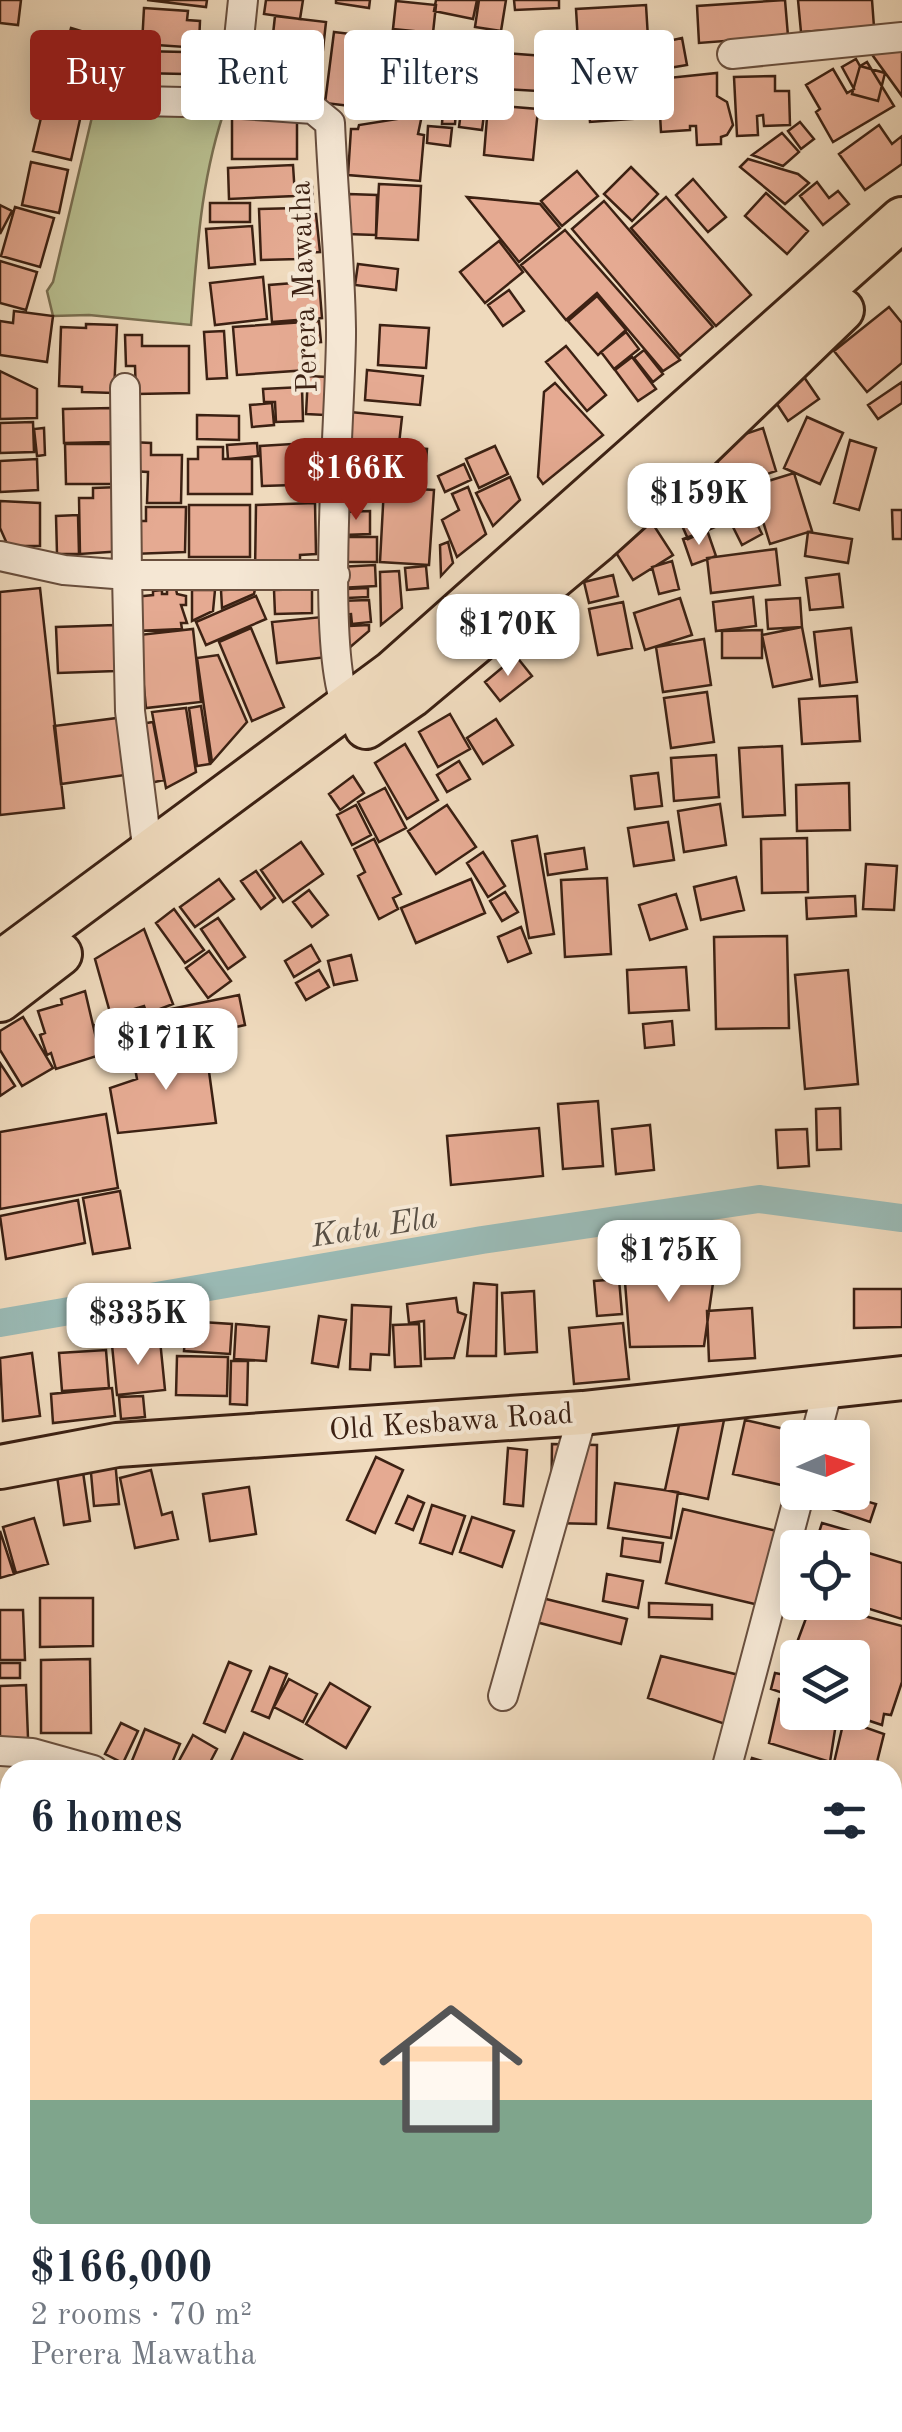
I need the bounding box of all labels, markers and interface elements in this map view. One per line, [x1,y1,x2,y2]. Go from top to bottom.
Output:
chip: Buy [30,30,161,120]
chip: Rent [181,30,324,120]
chip: Filters [344,30,514,120]
chip: New [534,30,674,120]
street label: Perera Mawatha [286,180,324,394]
pin: $166K [286,438,426,523]
text: $166K [307,454,405,486]
pin: $159K [629,463,769,548]
text: $159K [650,479,748,511]
pin: $170K [438,594,578,679]
text: $170K [459,610,557,642]
pin: $171K [96,1008,236,1093]
text: $171K [117,1024,215,1056]
water label: Katu Ela [308,1203,440,1255]
pin: $175K [599,1220,739,1305]
text: $175K [620,1236,718,1268]
pin: $335K [68,1283,208,1368]
text: $335K [89,1299,187,1331]
street label: Old Kesbawa Road [328,1400,574,1446]
north arrow [780,1420,870,1510]
map controls [780,1420,870,1730]
button: locate [780,1530,870,1620]
button: layers [780,1640,870,1730]
icon: filters [817,1793,872,1848]
text: 6 homes [30,1799,182,1841]
icon: home [361,1979,541,2159]
text: $166,000 [30,2249,212,2291]
text: 2 rooms · 70 m² [30,2300,252,2332]
text: Perera Mawatha [30,2340,256,2372]

